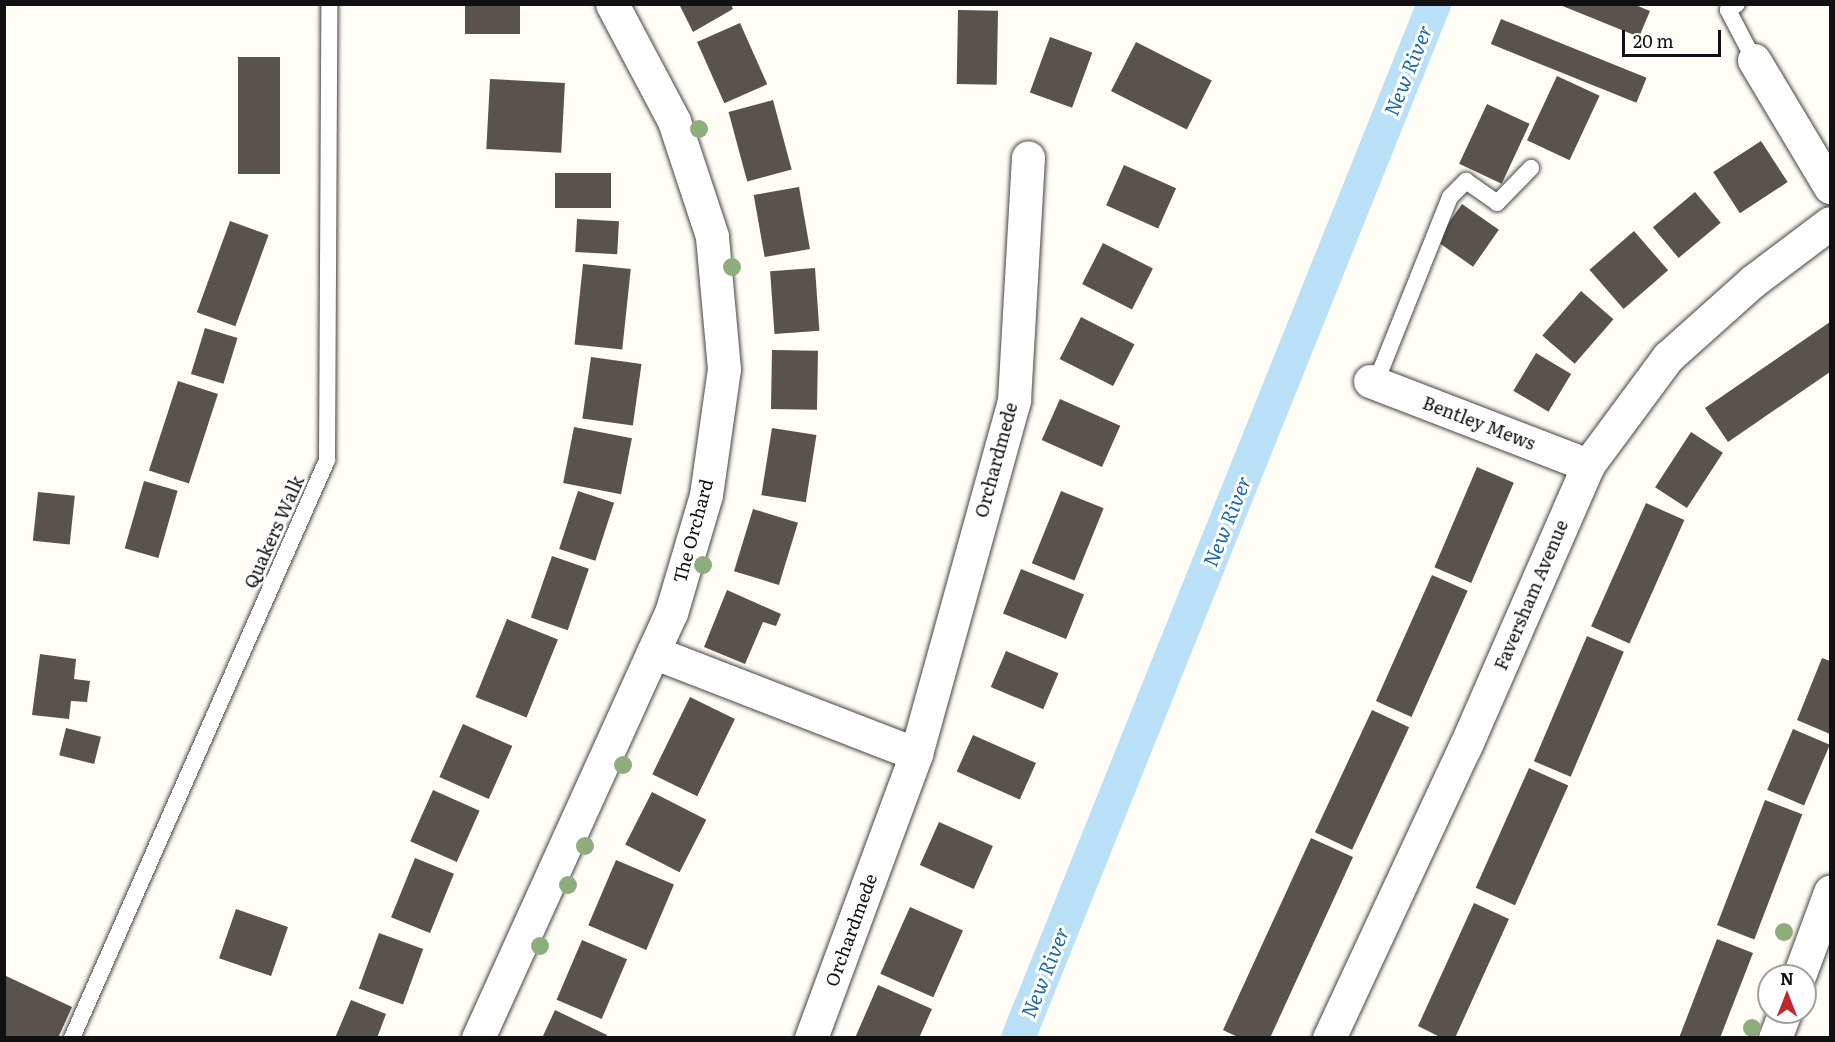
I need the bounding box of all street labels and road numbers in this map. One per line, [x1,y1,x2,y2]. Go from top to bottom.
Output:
street label: Bentley Mews [1420,392,1538,454]
street label: Orchardmede [970,400,1022,520]
street label: Quakers Walk [240,472,308,592]
street label: The Orchard [669,477,717,585]
street label: Faversham Avenue [1490,517,1572,673]
street label: Orchardmede [821,871,881,989]

